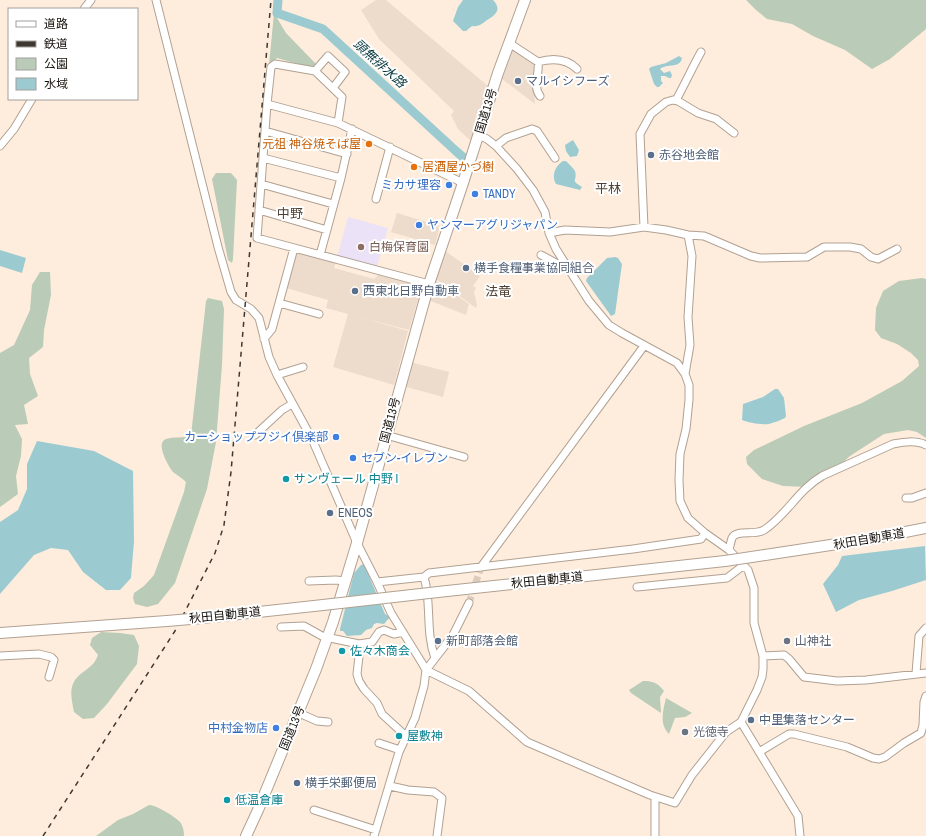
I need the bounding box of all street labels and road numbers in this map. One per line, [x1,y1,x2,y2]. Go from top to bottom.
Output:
street label: 国道13号 [471,86,501,136]
street label: 国道13号 [376,395,404,445]
street label: 秋田自動車道 [832,525,906,553]
street label: 秋田自動車道 [510,568,584,592]
street label: 秋田自動車道 [188,603,262,627]
street label: 国道13号 [276,703,308,753]

